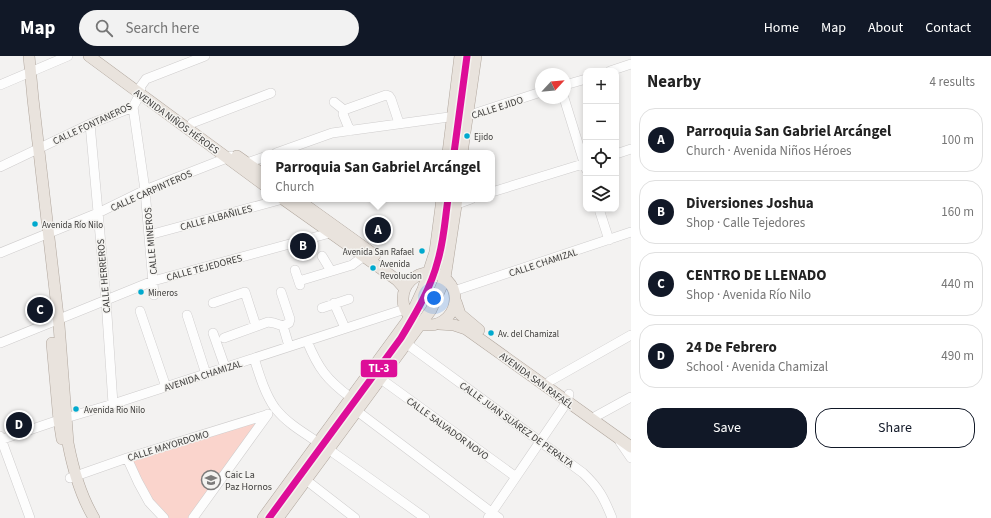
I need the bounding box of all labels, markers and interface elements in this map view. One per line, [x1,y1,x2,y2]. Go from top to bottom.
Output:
search box [79,10,359,46]
text: Map [20,15,55,42]
icon: search [93,17,115,39]
text: Search here [125,18,199,39]
text: Home [764,18,799,38]
text: Map [821,18,846,38]
text: About [868,18,903,38]
text: Contact [925,18,971,38]
north arrow [535,68,571,104]
map controls [583,68,619,212]
button: + [583,68,619,104]
text: Nearby [647,70,701,94]
text: 4 results [930,73,975,91]
street label: AVENIDA NIÑOS HÉROES [131,86,222,158]
street label: CALLE EJIDO [470,93,525,123]
street label: CALLE FONTANEROS [51,99,134,148]
button: − [583,104,619,140]
text: Parroquia San Gabriel Arcángel [686,121,891,142]
marker: Ejido [462,131,472,141]
place label: Ejido [474,131,493,144]
text: A [657,131,665,149]
text: 100 m [941,131,974,149]
button: locate [583,140,619,176]
text: Church · Avenida Niños Héroes [686,142,852,160]
popup [261,150,495,202]
text: Parroquia San Gabriel Arcángel [275,157,481,178]
street label: CALLE CARPINTEROS [108,167,194,215]
button: layers [583,176,619,212]
text: Church [275,178,314,196]
text: Diversiones Joshua [686,193,814,214]
street label: CALLE ALBAÑILES [179,202,254,234]
text: B [657,203,665,221]
text: 160 m [941,203,974,221]
street label: CALLE MINEROS [141,207,161,275]
text: Shop · Calle Tejedores [686,214,805,232]
pin: A [365,215,391,245]
marker: Avenida Río Nilo [30,219,40,229]
place label: Avenida Río Nilo [42,219,103,232]
pin: B [290,231,316,261]
street label: CALLE HERREROS [94,238,114,314]
street label: CALLE CHAMIZAL [507,245,580,281]
place label: Avenida San Rafael [343,246,414,259]
marker: Avenida San Rafael [417,246,427,256]
street label: CALLE TEJEDORES [165,251,244,285]
place label: Avenida Revolucion [380,258,422,283]
marker: Avenida Revolucion [368,263,378,273]
text: CENTRO DE LLENADO [686,265,827,286]
text: C [657,275,665,293]
text: 440 m [941,275,974,293]
text: Shop · Avenida Río Nilo [686,286,811,304]
marker: Mineros [136,287,146,297]
place label: Mineros [148,287,178,300]
your location [424,288,444,308]
pin: C [27,295,53,325]
marker: Av. del Chamizal [486,328,496,338]
place label: Av. del Chamizal [498,328,559,341]
text: 24 De Febrero [686,337,777,358]
text: D [657,347,665,365]
text: 490 m [941,347,974,365]
street label: AVENIDA SAN RAFAÉL [496,349,577,413]
street label: AVENIDA CHAMIZAL [162,357,244,395]
text: School · Avenida Chamizal [686,358,828,376]
line badge: TL-3 [360,359,398,378]
text: TL-3 [369,361,390,376]
street label: CALLE JUAN SUÁREZ DE PERALTA [456,379,577,471]
street label: CALLE SALVADOR NOVO [403,394,492,464]
marker: Avenida Rio Nilo [71,404,81,414]
place label: Avenida Rio Nilo [84,404,145,417]
button: Save [647,408,807,448]
button: Share [815,408,975,448]
pin: D [6,410,32,440]
street label: CALLE MAYORDOMO [126,427,211,465]
place label: Caic La Paz Hornos [225,468,272,494]
school or university icon: Caic La Paz Hornos [200,469,222,491]

